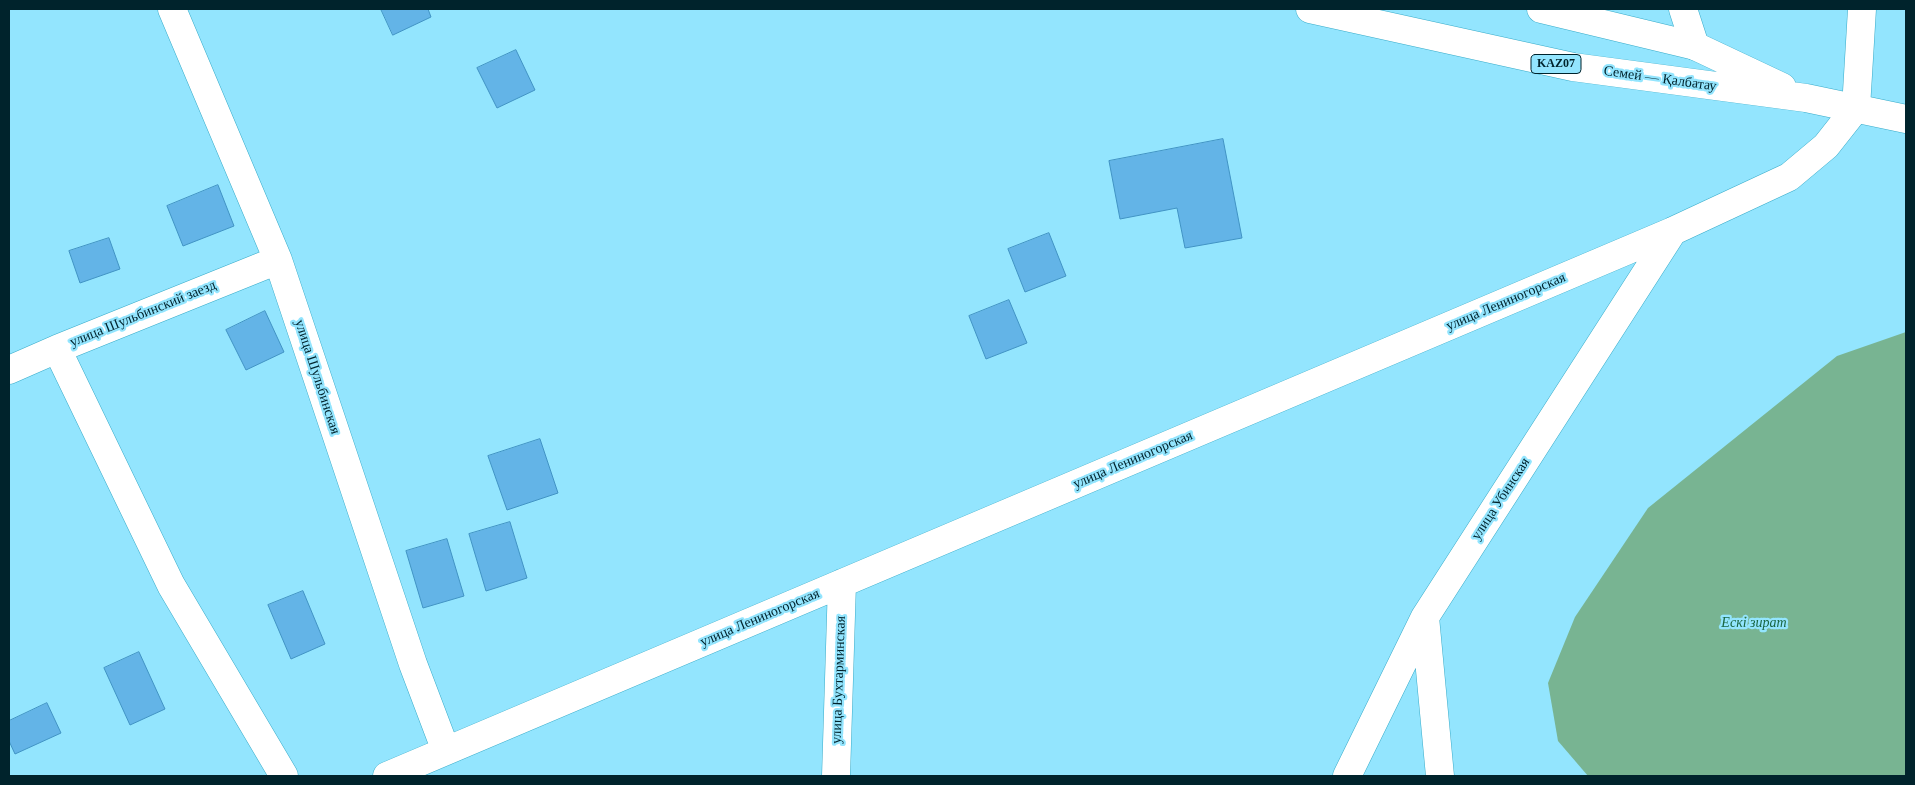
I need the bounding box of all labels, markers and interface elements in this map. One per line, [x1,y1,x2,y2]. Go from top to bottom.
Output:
road number: KAZ07 [1531,54,1581,74]
street label: Семей — Қалбатау [1603,63,1717,95]
street label: улица Лениногорская [1444,269,1568,335]
street label: улица Шульбинский заезд [67,277,219,351]
street label: улица Шульбинская [291,318,343,436]
street label: улица Лениногорская [1071,427,1195,493]
street label: улица Убинская [1468,455,1534,543]
street label: улица Лениногорская [698,585,822,651]
park label: Ескі зират [1721,615,1787,631]
street label: улица Бухтарминская [828,616,850,744]

